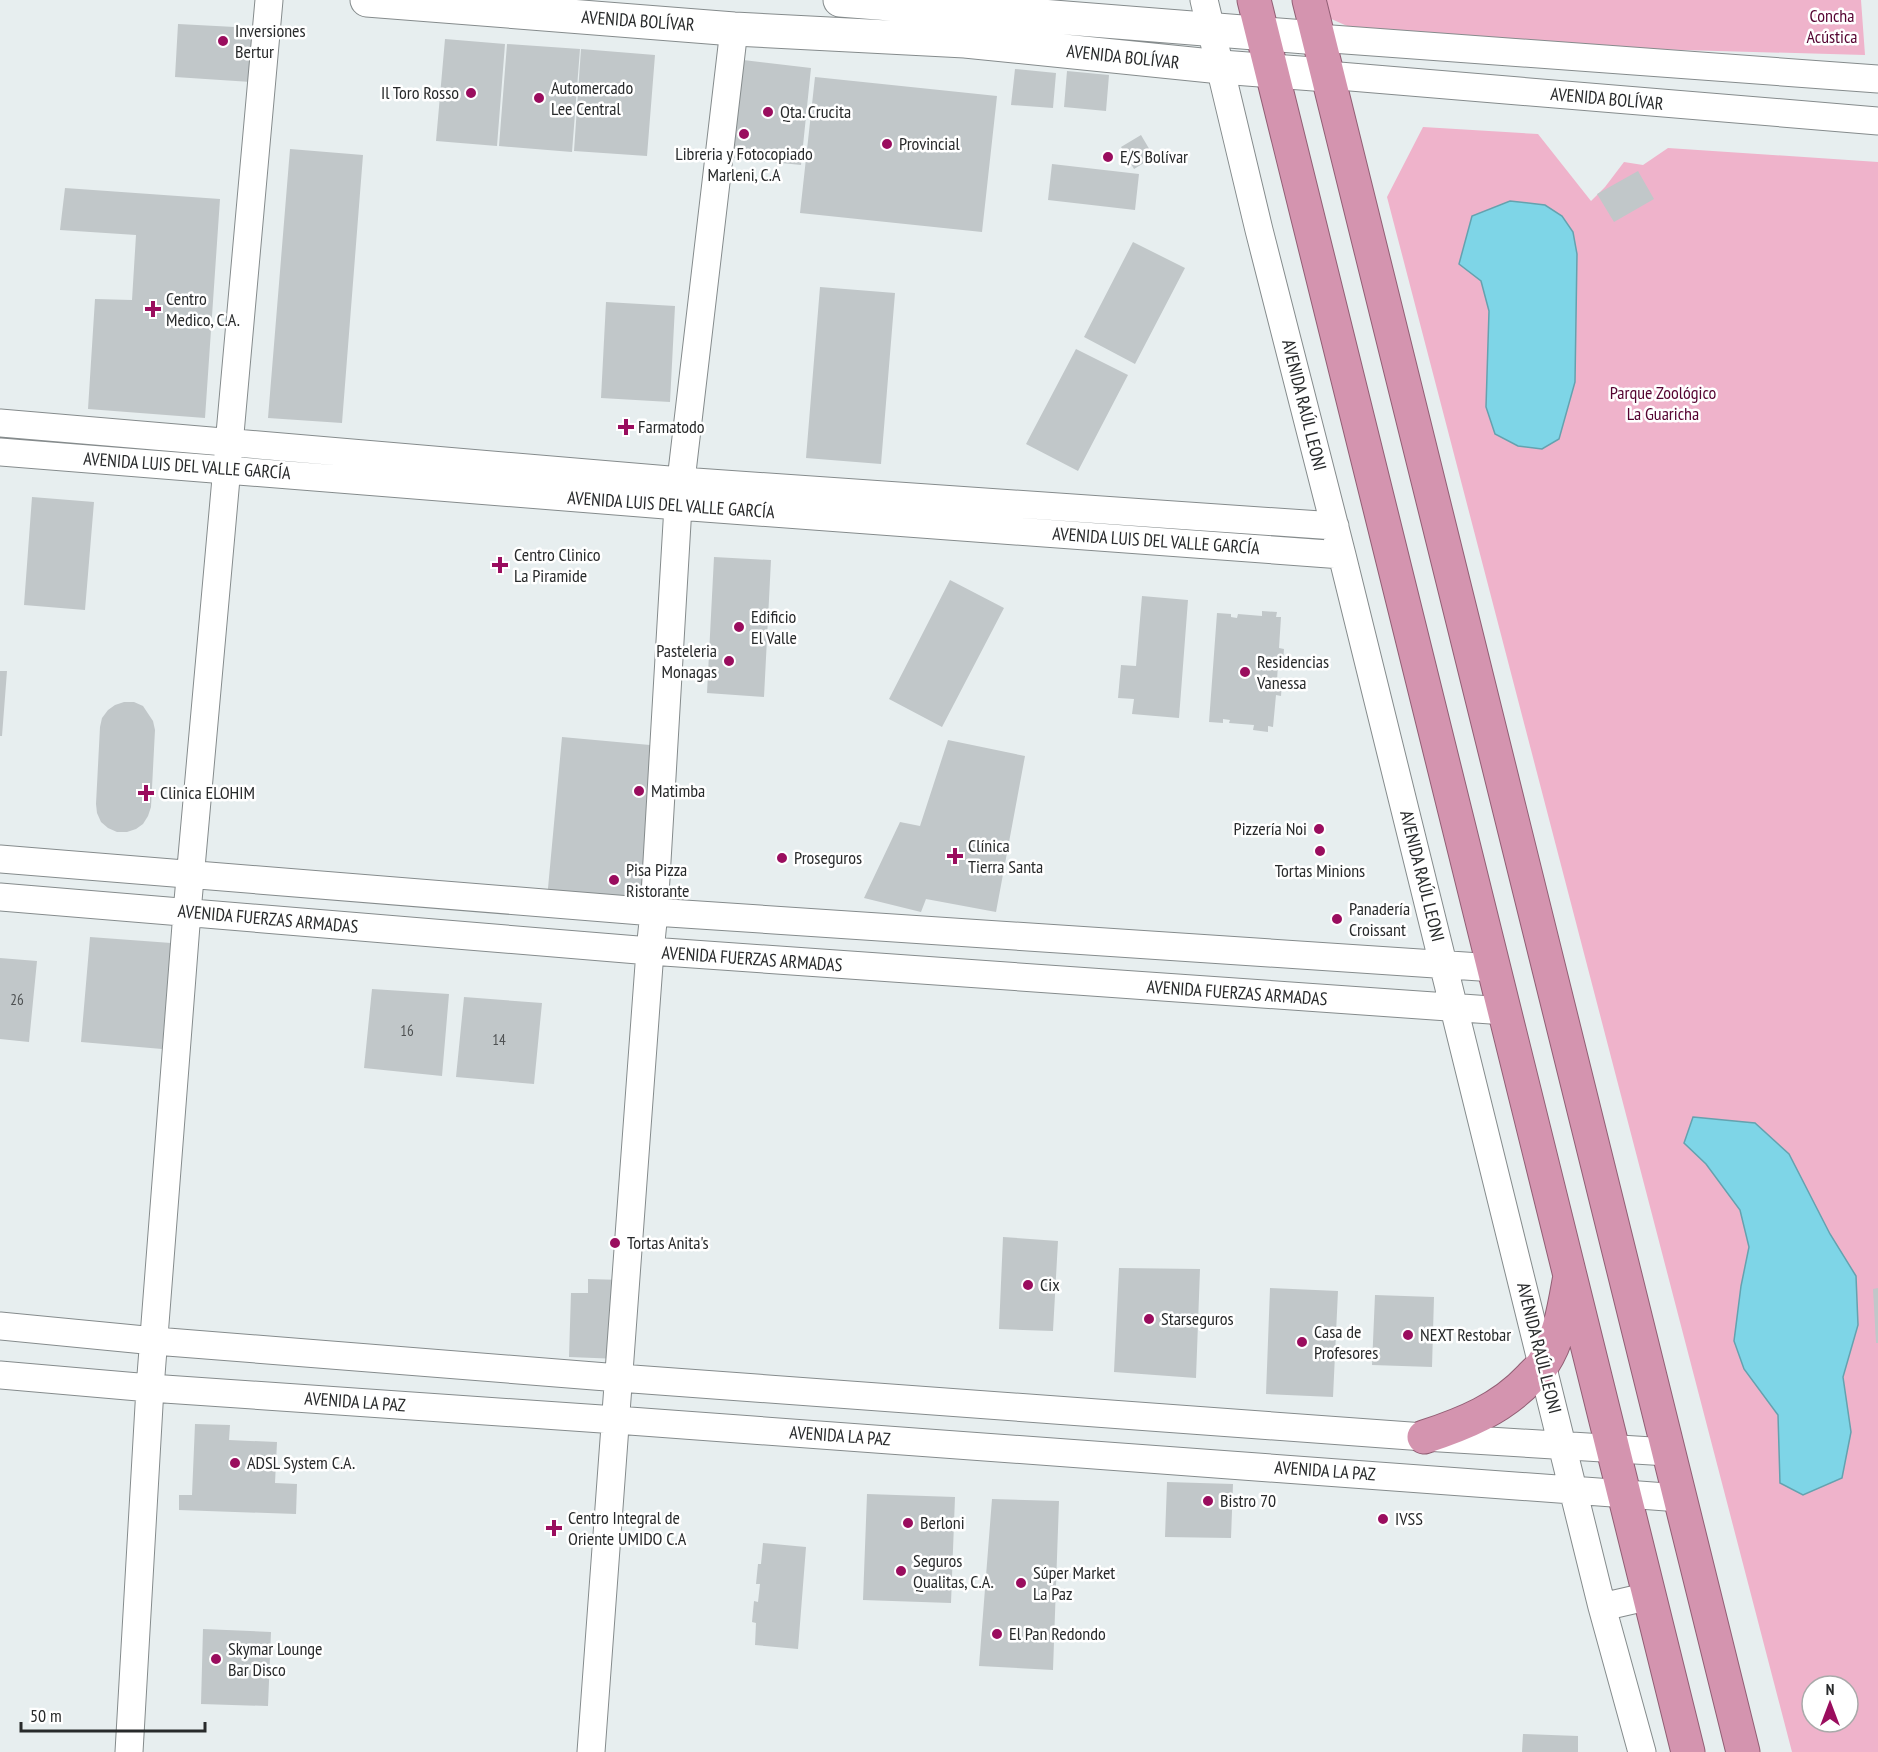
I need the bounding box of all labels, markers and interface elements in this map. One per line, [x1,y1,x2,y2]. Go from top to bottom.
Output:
park label: Concha Acústica [1806,4,1858,48]
street label: AVENIDA BOLÍVAR [581,5,696,36]
place label: Inversiones Bertur [235,19,306,63]
marker: Inversiones Bertur [216,34,230,48]
street label: AVENIDA BOLÍVAR [1065,39,1181,74]
place label: Automercado Lee Central [551,76,633,120]
place label: Il Toro Rosso [381,81,459,104]
street label: AVENIDA BOLÍVAR [1550,82,1665,115]
marker: Il Toro Rosso [464,86,478,100]
marker: Automercado Lee Central [532,91,546,105]
place label: Qta. Crucita [780,100,851,123]
marker: Qta. Crucita [761,105,775,119]
marker: Libreria y Fotocopiado Marleni, C.A [737,127,751,141]
place label: Provincial [899,132,960,155]
marker: Provincial [880,137,894,151]
place label: Libreria y Fotocopiado Marleni, C.A [675,142,813,186]
place label: E/S Bolívar [1120,145,1188,168]
marker: E/S Bolívar [1101,150,1115,164]
place label: Centro Medico, C.A. [166,287,240,331]
marker: Centro Medico, C.A. [144,300,162,318]
street label: AVENIDA RAÚL LEONI [1277,337,1332,473]
park label: Parque Zoológico La Guaricha [1610,381,1717,425]
place label: Farmatodo [638,415,705,438]
marker: Farmatodo [619,420,633,434]
street label: AVENIDA LUIS DEL VALLE GARCÍA [83,447,292,484]
street label: AVENIDA LUIS DEL VALLE GARCÍA [567,486,776,523]
street label: AVENIDA LUIS DEL VALLE GARCÍA [1052,522,1261,559]
place label: Centro Clinico La Piramide [514,543,601,587]
marker: Centro Clinico La Piramide [491,556,509,574]
place label: Edificio El Valle [751,605,797,649]
marker: Edificio El Valle [732,620,746,634]
place label: Pasteleria Monagas [656,639,717,683]
place label: Residencias Vanessa [1256,650,1329,694]
marker: Pasteleria Monagas [722,654,736,668]
marker: Residencias Vanessa [1238,665,1252,679]
place label: Matimba [651,779,705,802]
place label: Clinica ELOHIM [160,781,255,804]
marker: Clinica ELOHIM [137,784,155,802]
marker: Matimba [632,784,646,798]
street label: AVENIDA RAÚL LEONI [1395,808,1450,944]
place label: Pizzería Noi [1234,817,1307,840]
marker: Pizzería Noi [1312,822,1326,836]
place label: Clínica Tierra Santa [968,834,1043,878]
marker: Tortas Minions [1313,844,1327,858]
place label: Proseguros [794,846,862,869]
marker: Clínica Tierra Santa [946,847,964,865]
marker: Proseguros [775,851,789,865]
place label: Pisa Pizza Ristorante [626,858,690,902]
place label: Tortas Minions [1275,859,1365,882]
marker: Pisa Pizza Ristorante [607,873,621,887]
place label: Panadería Croissant [1349,897,1410,941]
street label: AVENIDA FUERZAS ARMADAS [177,899,359,938]
marker: Panadería Croissant [1330,912,1344,926]
street label: AVENIDA FUERZAS ARMADAS [661,941,843,976]
street label: AVENIDA FUERZAS ARMADAS [1146,975,1328,1010]
house number: 26 [10,990,24,1009]
house number: 16 [400,1021,414,1040]
house number: 14 [492,1030,506,1049]
place label: Tortas Anita's [627,1231,709,1254]
marker: Tortas Anita's [608,1236,622,1250]
place label: Cix [1040,1273,1060,1296]
marker: Cix [1021,1278,1035,1292]
street label: AVENIDA RAÚL LEONI [1512,1280,1567,1416]
place label: Starseguros [1161,1307,1234,1330]
marker: Starseguros [1142,1312,1156,1326]
place label: Casa de Profesores [1314,1320,1378,1364]
place label: NEXT Restobar [1420,1323,1511,1346]
marker: NEXT Restobar [1401,1328,1415,1342]
marker: Casa de Profesores [1295,1335,1309,1349]
street label: AVENIDA LA PAZ [304,1386,406,1417]
street label: AVENIDA LA PAZ [789,1420,891,1451]
place label: ADSL System C.A. [247,1451,355,1474]
street label: AVENIDA LA PAZ [1274,1455,1376,1486]
marker: ADSL System C.A. [228,1456,242,1470]
place label: Bistro 70 [1220,1489,1276,1512]
marker: Bistro 70 [1201,1494,1215,1508]
place label: Centro Integral de Oriente UMIDO C.A [568,1506,687,1550]
place label: IVSS [1395,1507,1423,1530]
place label: Berloni [920,1511,965,1534]
marker: IVSS [1376,1512,1390,1526]
marker: Berloni [901,1516,915,1530]
marker: Centro Integral de Oriente UMIDO C.A [545,1519,563,1537]
place label: Seguros Qualitas, C.A. [913,1549,994,1593]
place label: Súper Market La Paz [1033,1561,1115,1605]
marker: Seguros Qualitas, C.A. [894,1564,908,1578]
marker: Súper Market La Paz [1014,1576,1028,1590]
place label: El Pan Redondo [1009,1622,1106,1645]
marker: El Pan Redondo [990,1627,1004,1641]
place label: Skymar Lounge Bar Disco [228,1637,323,1681]
marker: Skymar Lounge Bar Disco [209,1652,223,1666]
north arrow [1800,1674,1860,1734]
text: N [1826,1679,1834,1699]
scale bar [21,1695,206,1733]
text: 50 m [30,1704,62,1727]

